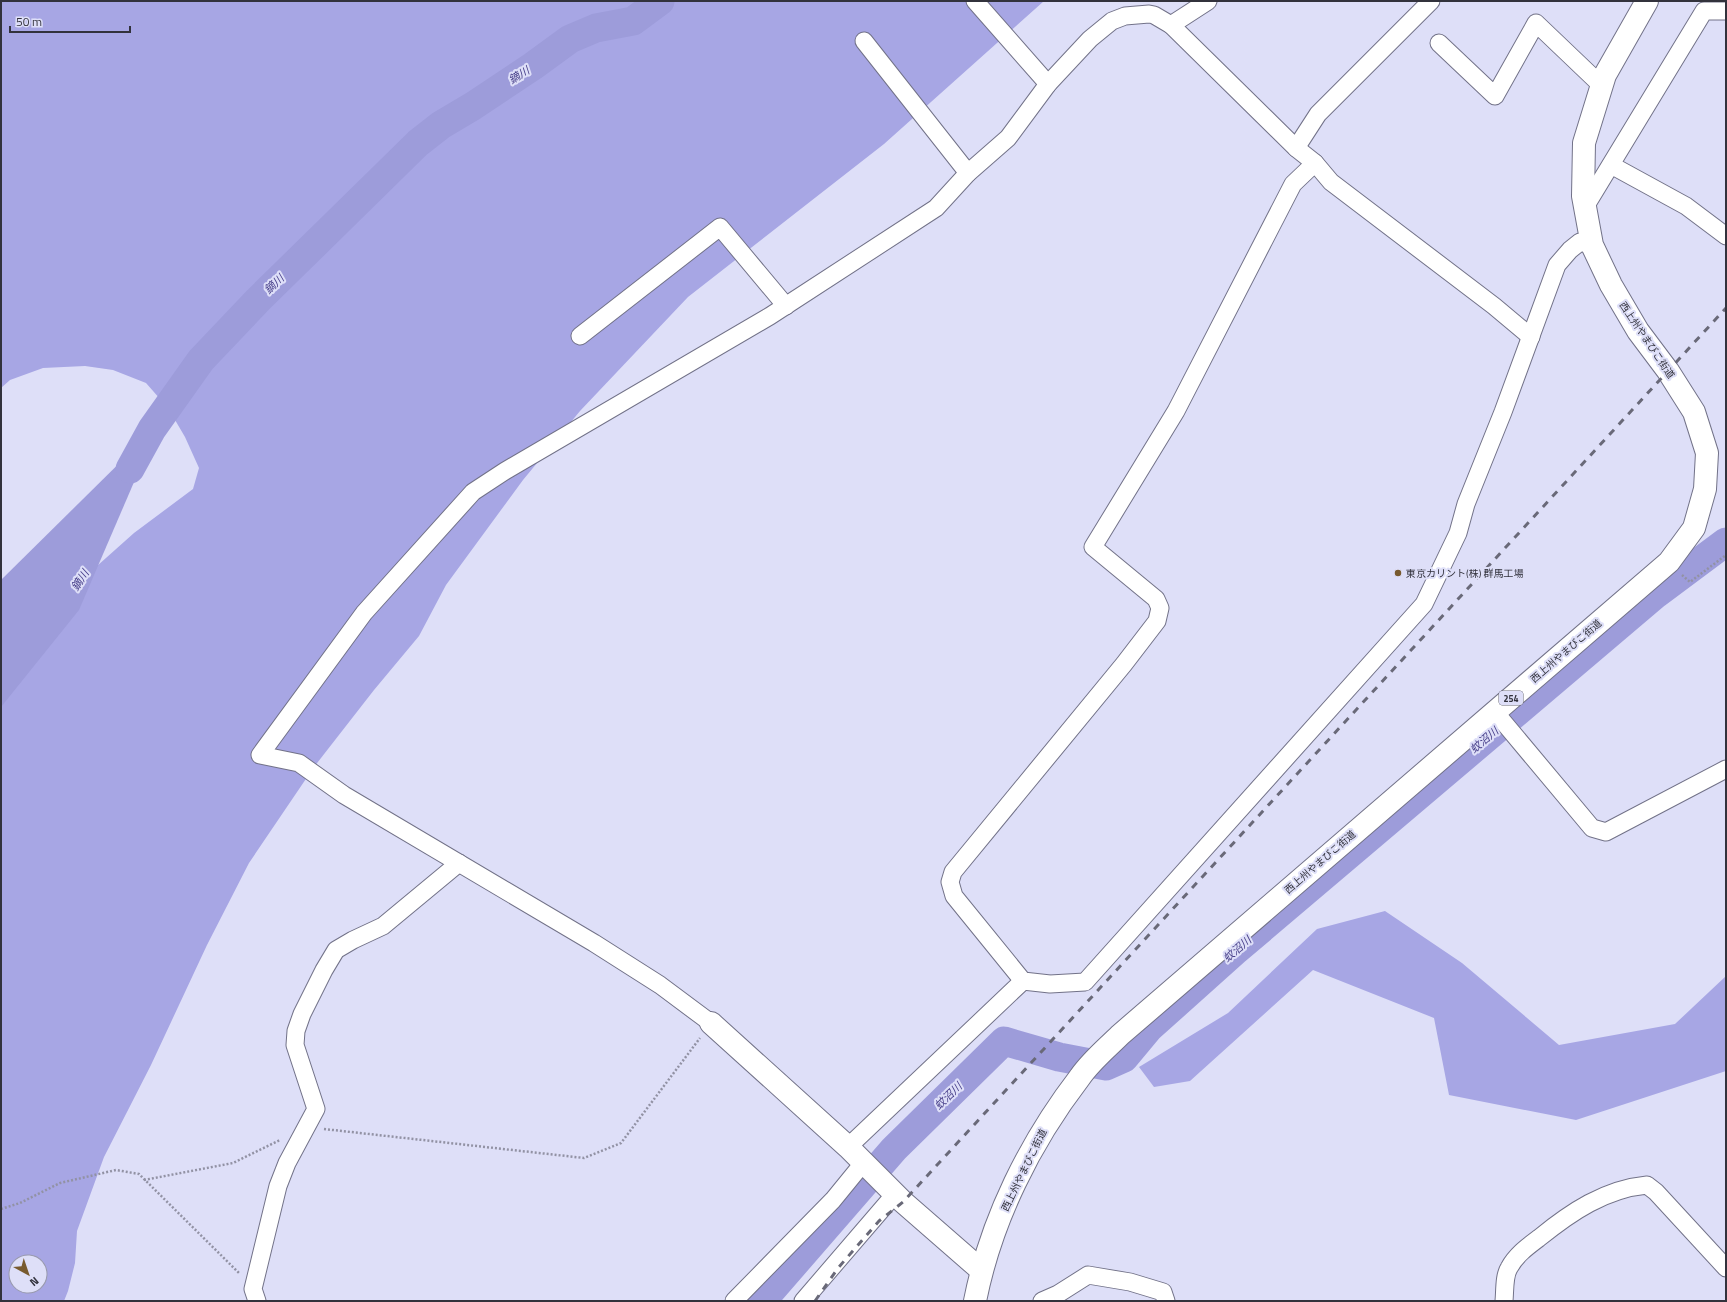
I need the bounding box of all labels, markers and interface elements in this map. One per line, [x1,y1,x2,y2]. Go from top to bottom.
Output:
scale bar [10,8,130,34]
text: 50 m [16,12,42,31]
water label: 鏑川 [505,62,533,88]
water label: 鏑川 [261,270,288,297]
street label: 西上州やまびこ街道 [1616,298,1678,382]
water label: 鏑川 [67,566,93,594]
place label: 東京カリント(株) 群馬工場 [1406,566,1523,581]
marker: 東京カリント(株) 群馬工場 [1393,568,1403,578]
street label: 西上州やまびこ街道 [1527,616,1605,686]
road number: 254 [1499,691,1523,705]
water label: 蚊沼川 [1466,723,1503,757]
street label: 西上州やまびこ街道 [1281,827,1359,897]
water label: 蚊沼川 [1219,931,1255,966]
water label: 蚊沼川 [931,1078,966,1113]
street label: 西上州やまびこ街道 [998,1126,1050,1214]
north arrow [8,1254,48,1294]
text: N [26,1273,42,1290]

